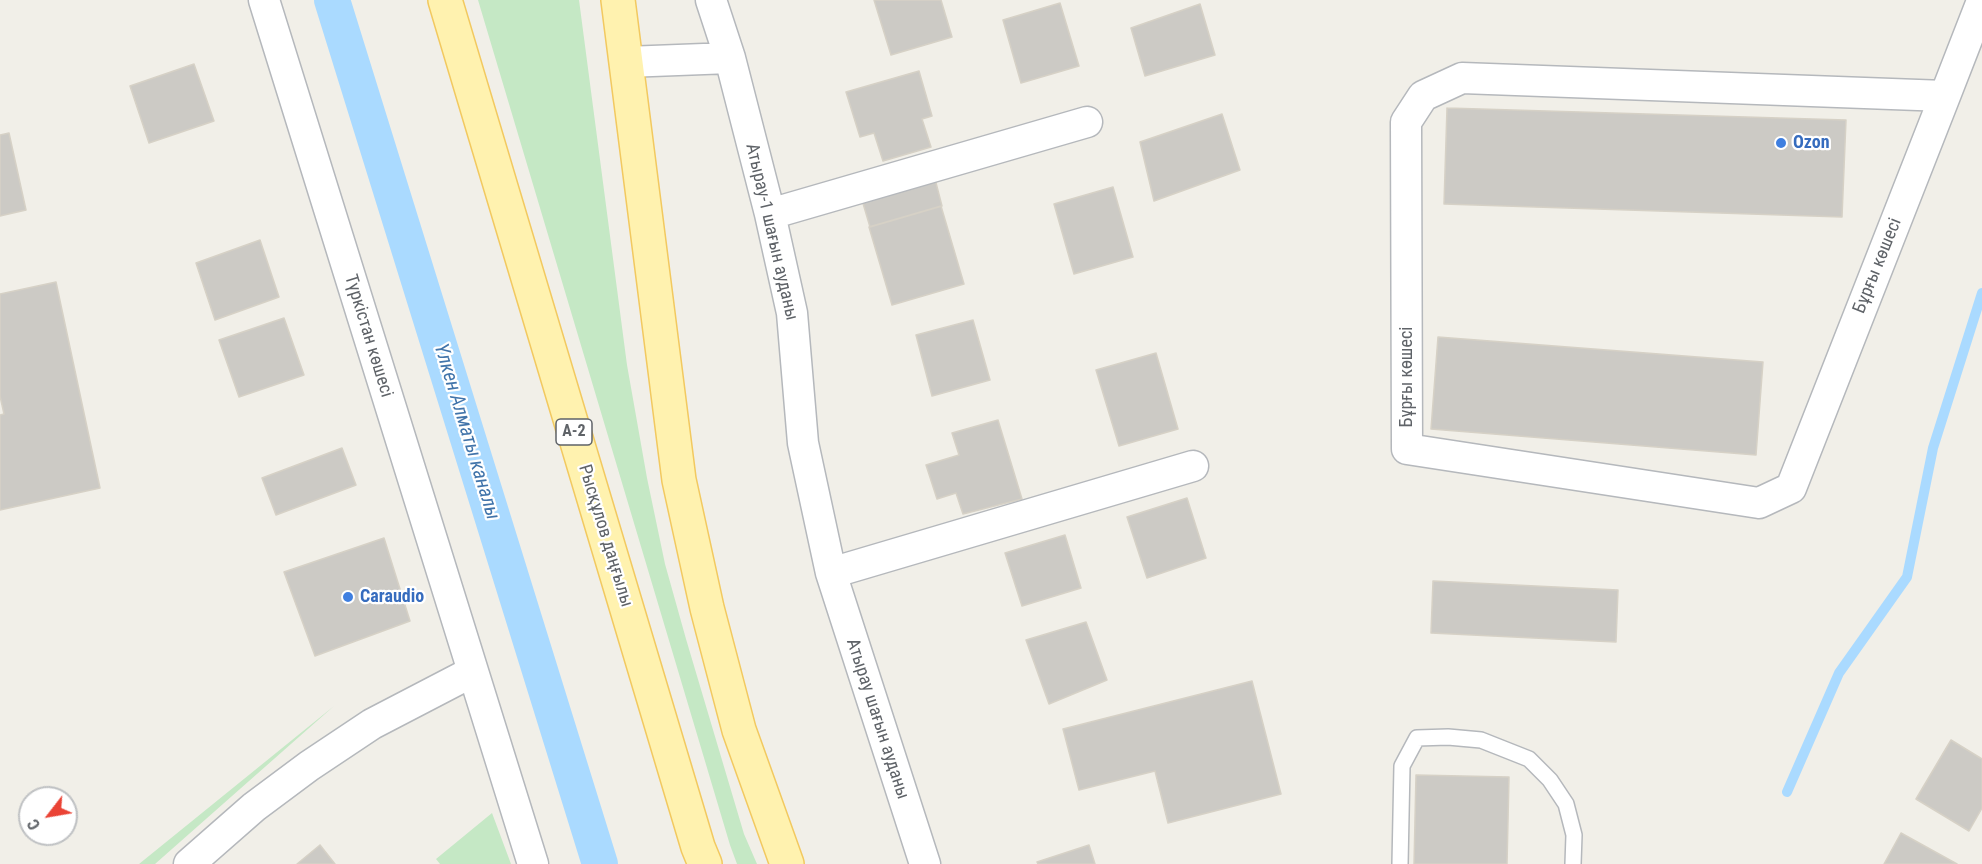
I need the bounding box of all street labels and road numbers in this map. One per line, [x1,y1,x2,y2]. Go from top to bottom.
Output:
street label: Атырау-1 шағын ауданы [740,141,802,323]
street label: Бұрғы көшесі [1849,215,1907,317]
street label: Түркістан көшесі [339,272,397,400]
street label: Бұрғы көшесі [1396,327,1418,427]
road number: A-2 [556,419,592,445]
street label: Рысқұлов даңғылы [573,462,637,610]
street label: Атырау шағын ауданы [841,636,913,802]

